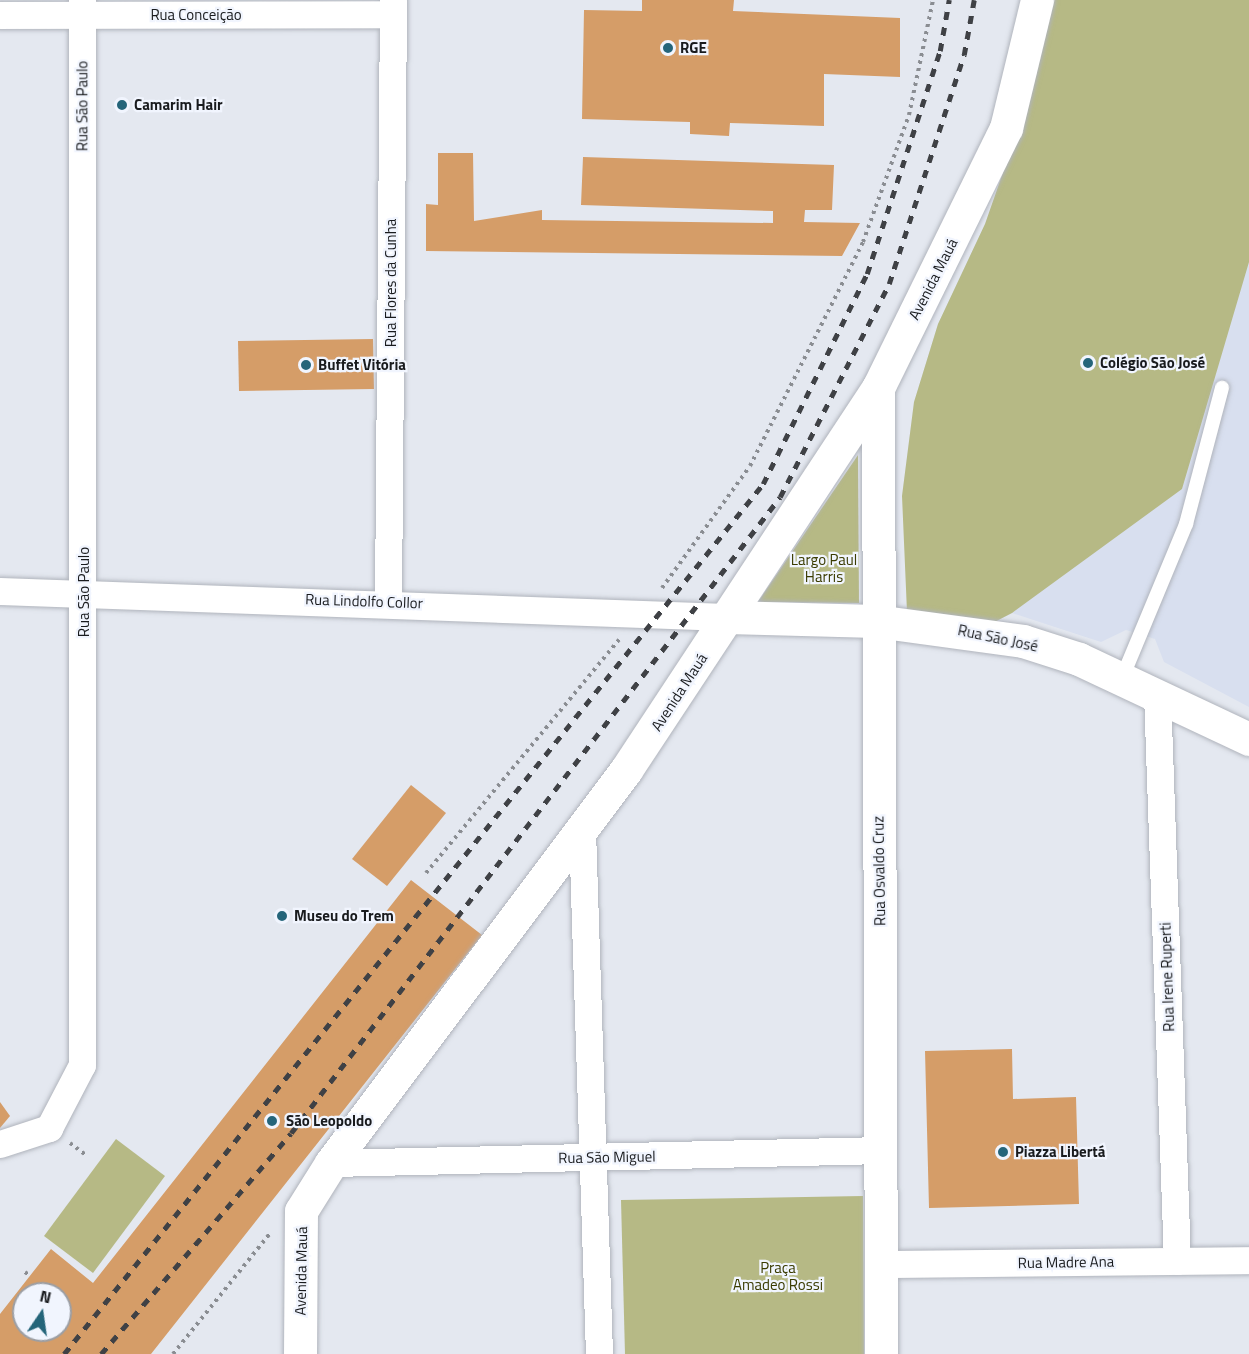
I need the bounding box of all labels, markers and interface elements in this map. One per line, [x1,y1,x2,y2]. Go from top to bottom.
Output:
street label: Rua Conceição [150,6,242,24]
place label: RGE [680,39,707,57]
marker: RGE [661,41,675,55]
street label: Rua São Paulo [73,61,91,151]
place label: Camarim Hair [134,96,223,114]
marker: Camarim Hair [115,98,129,112]
street label: Rua Flores da Cunha [382,219,400,347]
street label: Avenida Mauá [905,235,961,323]
place label: Colégio São José [1100,354,1205,372]
place label: Buffet Vitória [318,356,406,374]
marker: Colégio São José [1081,356,1095,370]
marker: Buffet Vitória [299,358,313,372]
street label: Rua São Paulo [75,547,93,637]
park label: Largo Paul Harris [791,550,857,585]
street label: Rua Lindolfo Collor [305,590,423,612]
street label: Rua São José [956,621,1040,655]
street label: Avenida Mauá [647,650,711,734]
street label: Rua Osvaldo Cruz [869,816,889,926]
place label: Museu do Trem [294,907,394,925]
marker: Museu do Trem [275,909,289,923]
street label: Rua Irene Ruperti [1156,922,1178,1032]
marker: São Leopoldo [263,1112,281,1130]
place label: São Leopoldo [286,1112,372,1130]
place label: Piazza Libertá [1015,1143,1105,1161]
marker: Piazza Libertá [996,1145,1010,1159]
street label: Rua São Miguel [558,1147,656,1167]
street label: Avenida Mauá [291,1226,311,1316]
street label: Rua Madre Ana [1018,1252,1114,1272]
park label: Praça Amadeo Rossi [733,1258,823,1293]
north arrow [12,1282,72,1342]
text: N [37,1283,54,1309]

